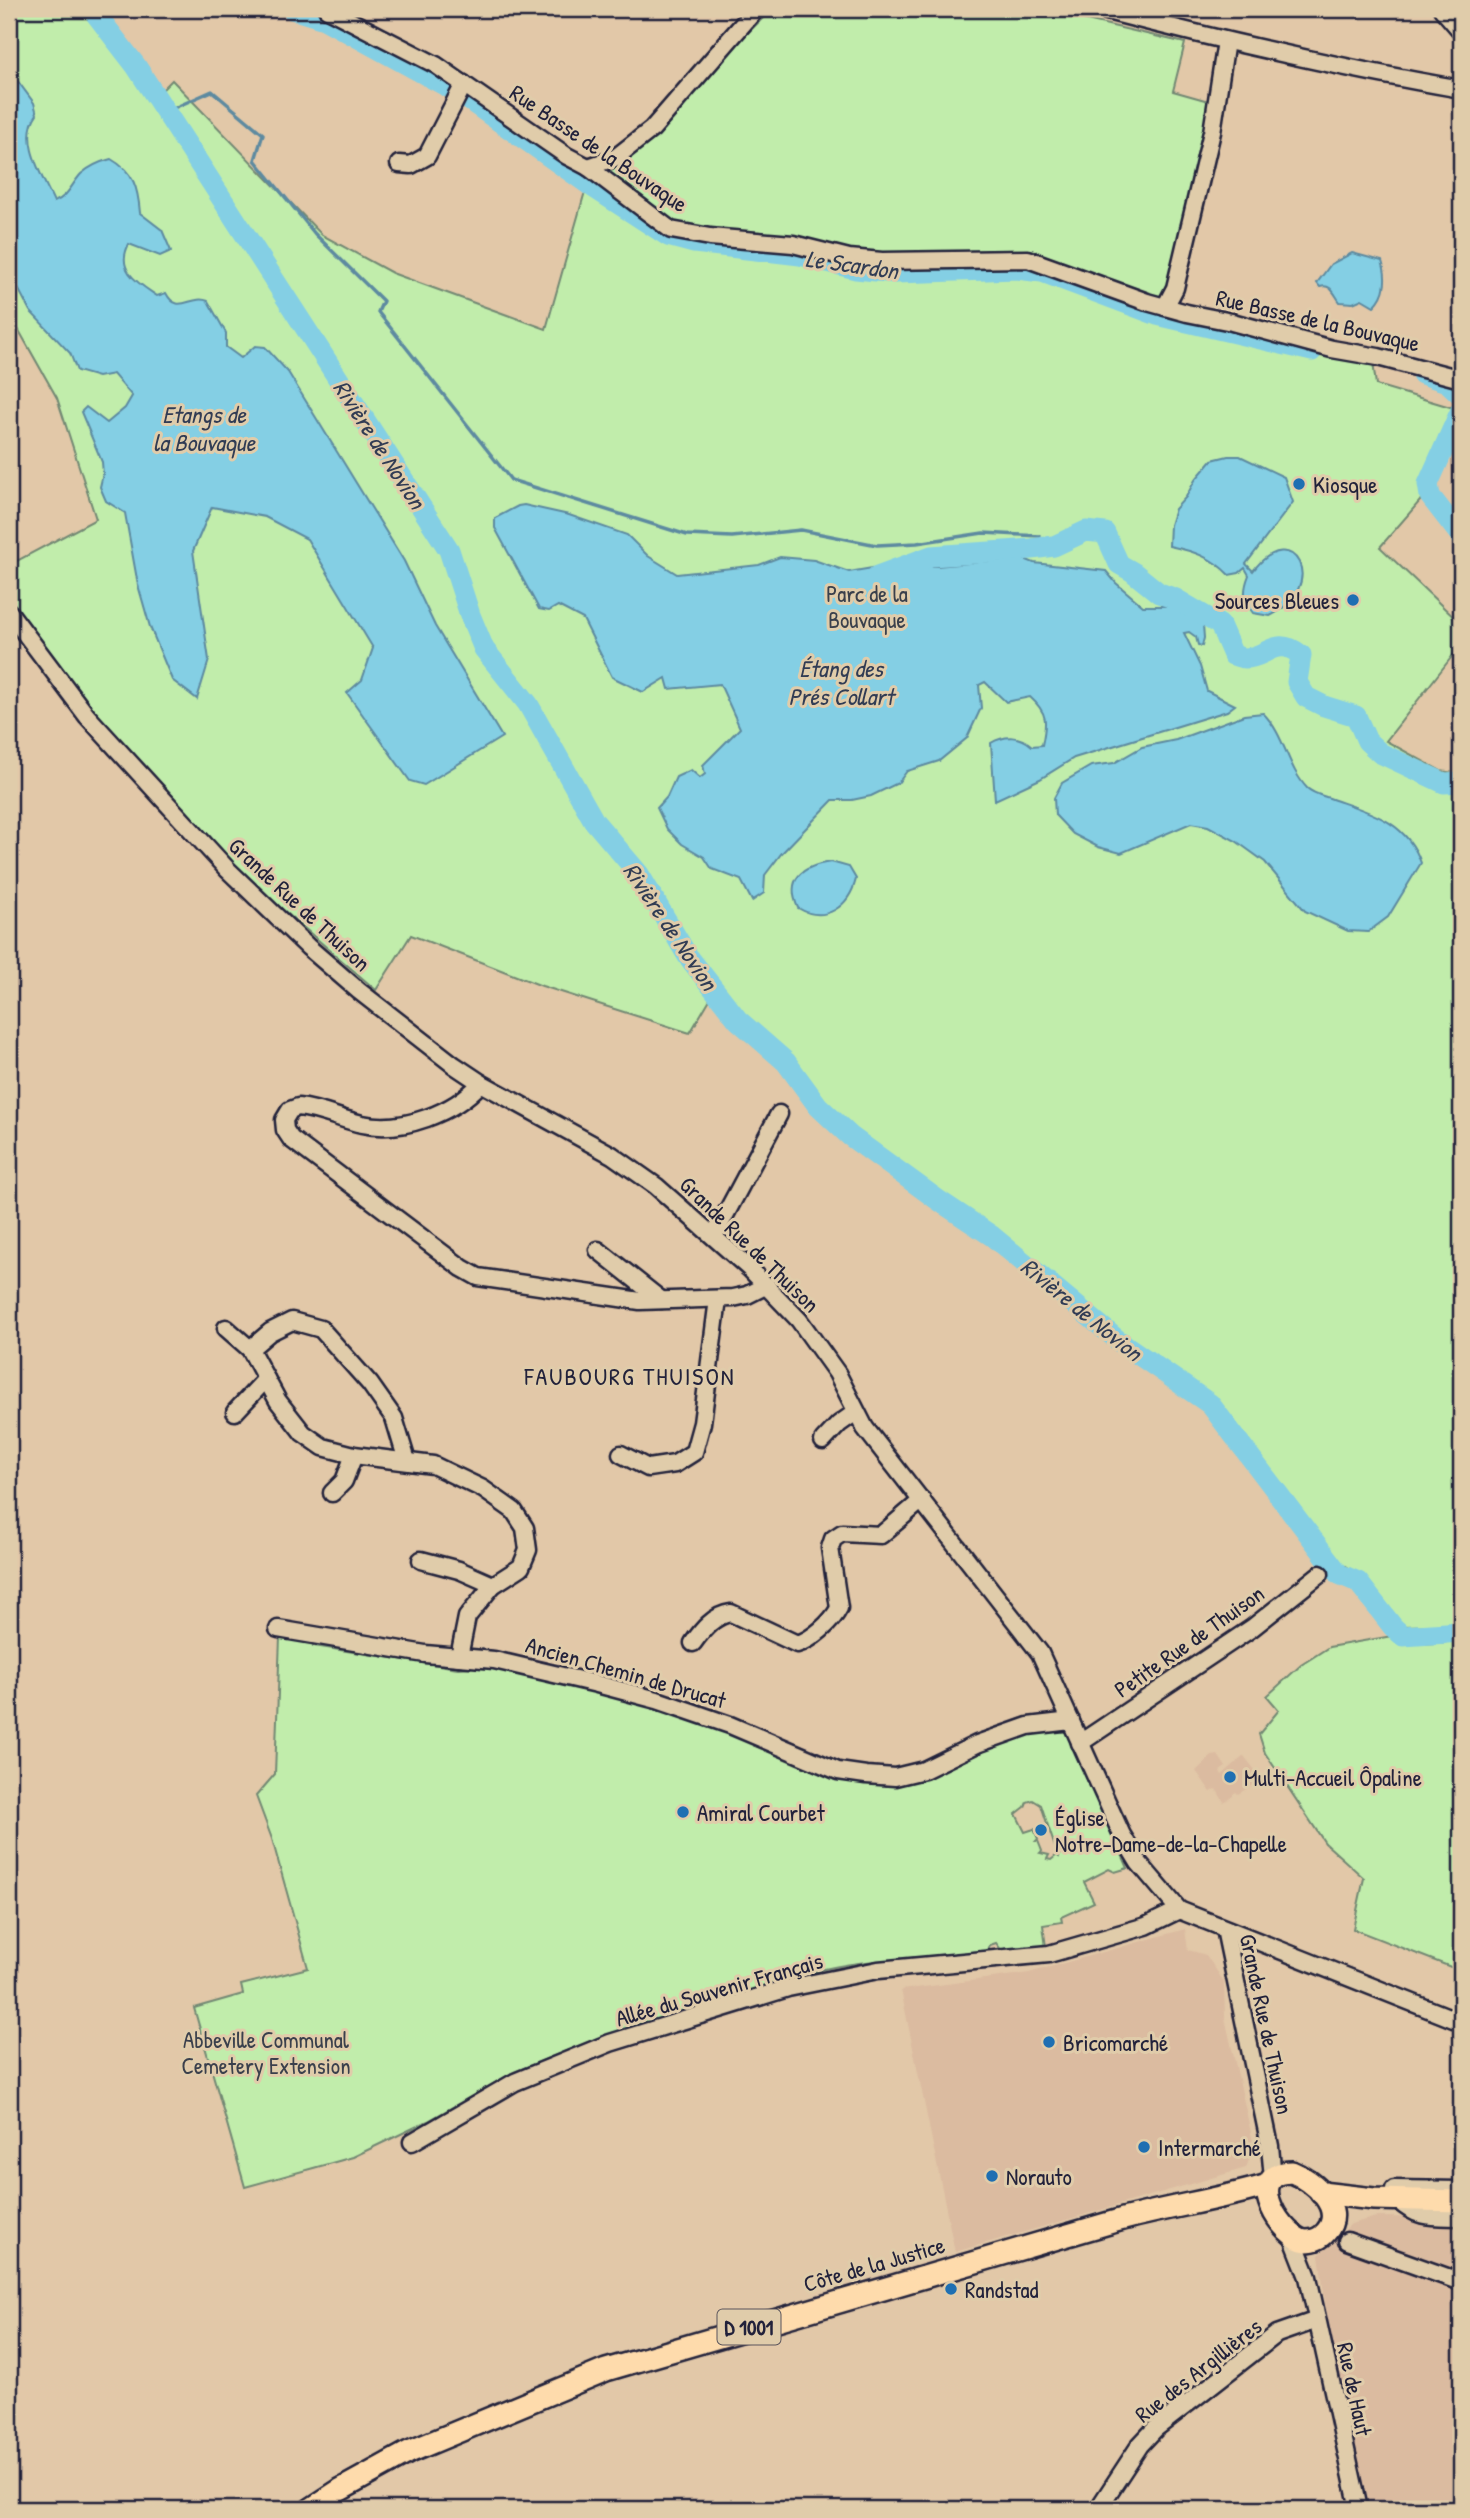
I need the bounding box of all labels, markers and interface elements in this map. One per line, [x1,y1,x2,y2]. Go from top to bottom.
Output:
street label: Rue Basse de la Bouvaque [504,77,694,219]
water label: Le Scardon [804,242,902,287]
street label: Rue Basse de la Bouvaque [1213,281,1423,359]
water label: Rivière de Novion [326,373,435,516]
water label: Etangs de la Bouvaque [153,398,256,459]
place label: Kiosque [1313,469,1377,500]
marker: Kiosque [1291,476,1307,492]
park label: Parc de la Bouvaque [826,578,908,635]
place label: Sources Bleues [1215,585,1339,616]
marker: Sources Bleues [1345,592,1361,608]
water label: Étang des Prés Collart [788,652,897,712]
street label: Grande Rue de Thuison [222,830,378,978]
water label: Rivière de Novion [616,856,727,998]
street label: Grande Rue de Thuison [673,1169,827,1319]
water label: Rivière de Novion [1015,1250,1151,1369]
district label: FAUBOURG THUISON [524,1360,736,1392]
street label: Petite Rue de Thuison [1108,1578,1270,1704]
street label: Ancien Chemin de Drucat [522,1629,731,1716]
place label: Multi-Accueil Ôpaline [1244,1762,1422,1793]
marker: Multi-Accueil Ôpaline [1222,1769,1238,1785]
place label: Amiral Courbet [697,1797,826,1828]
place label: Église Notre-Dame-de-la-Chapelle [1055,1802,1287,1859]
marker: Amiral Courbet [675,1804,691,1820]
marker: Église Notre-Dame-de-la-Chapelle [1033,1822,1049,1838]
street label: Grande Rue de Thuison [1233,1931,1301,2117]
street label: Allée du Souvenir Français [612,1945,826,2033]
park label: Abbeville Communal Cemetery Extension [181,2024,351,2081]
place label: Bricomarché [1063,2027,1168,2058]
marker: Bricomarché [1041,2034,1057,2050]
place label: Intermarché [1158,2132,1261,2163]
marker: Intermarché [1136,2139,1152,2155]
place label: Norauto [1006,2161,1072,2192]
marker: Norauto [984,2168,1000,2184]
street label: Côte de la Justice [800,2229,948,2299]
place label: Randstad [965,2274,1039,2305]
marker: Randstad [943,2281,959,2297]
road number: D 1001 [718,2310,780,2344]
street label: Rue des Argillières [1128,2311,1268,2429]
street label: Rue de Haut [1330,2340,1380,2439]

